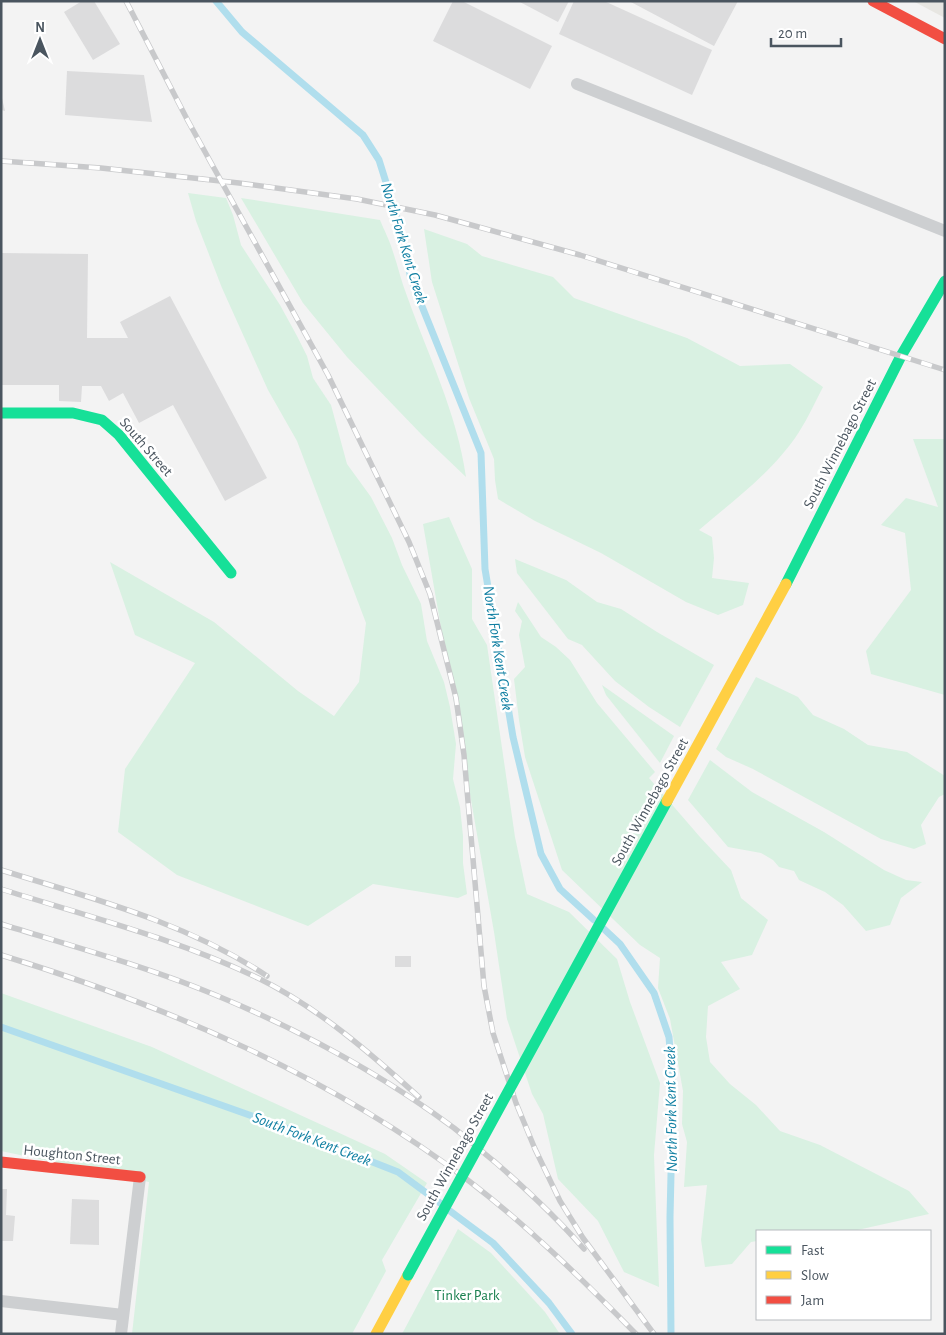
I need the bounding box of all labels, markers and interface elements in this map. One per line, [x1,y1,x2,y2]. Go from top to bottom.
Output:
north arrow [15,15,65,65]
scale bar [771,15,841,47]
text: N [35,21,45,35]
text: 20 m [778,26,807,41]
water label: North Fork Kent Creek [378,180,430,306]
street label: South Winnebago Street [801,377,879,511]
street label: South Street [117,415,175,479]
water label: North Fork Kent Creek [480,584,516,712]
street label: South Winnebago Street [609,736,691,868]
water label: North Fork Kent Creek [662,1046,680,1172]
street label: South Winnebago Street [414,1091,496,1223]
water label: South Fork Kent Creek [251,1109,373,1169]
street label: Houghton Street [23,1142,121,1168]
legend [756,1230,931,1320]
text: Fast [801,1243,825,1258]
text: Slow [801,1268,829,1283]
park label: Tinker Park [434,1288,500,1303]
text: Jam [801,1293,824,1308]

